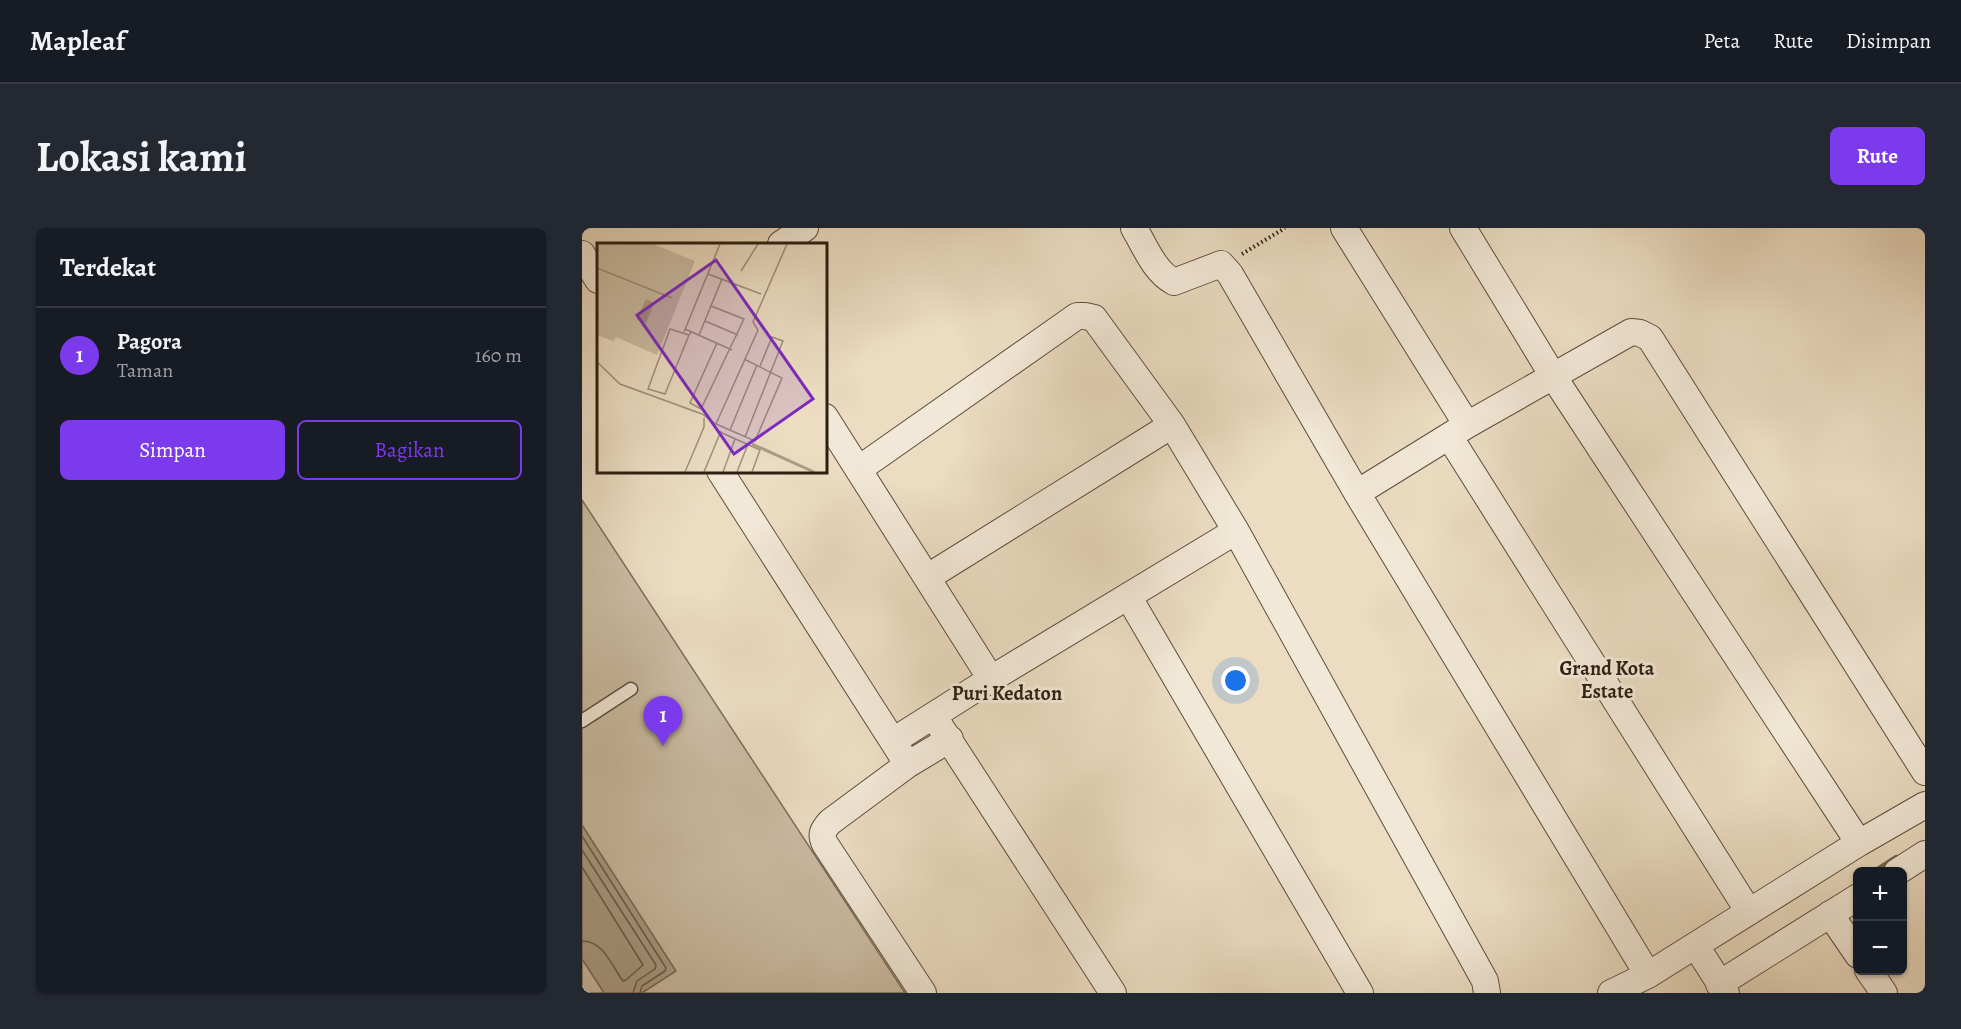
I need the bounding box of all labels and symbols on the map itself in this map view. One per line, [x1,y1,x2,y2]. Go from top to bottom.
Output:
inset map [597,243,826,472]
district label: Grand Kota Estate [1560,655,1655,705]
your location [1221,666,1250,695]
district label: Puri Kedaton [952,680,1062,707]
pin: 1 [644,696,682,746]

